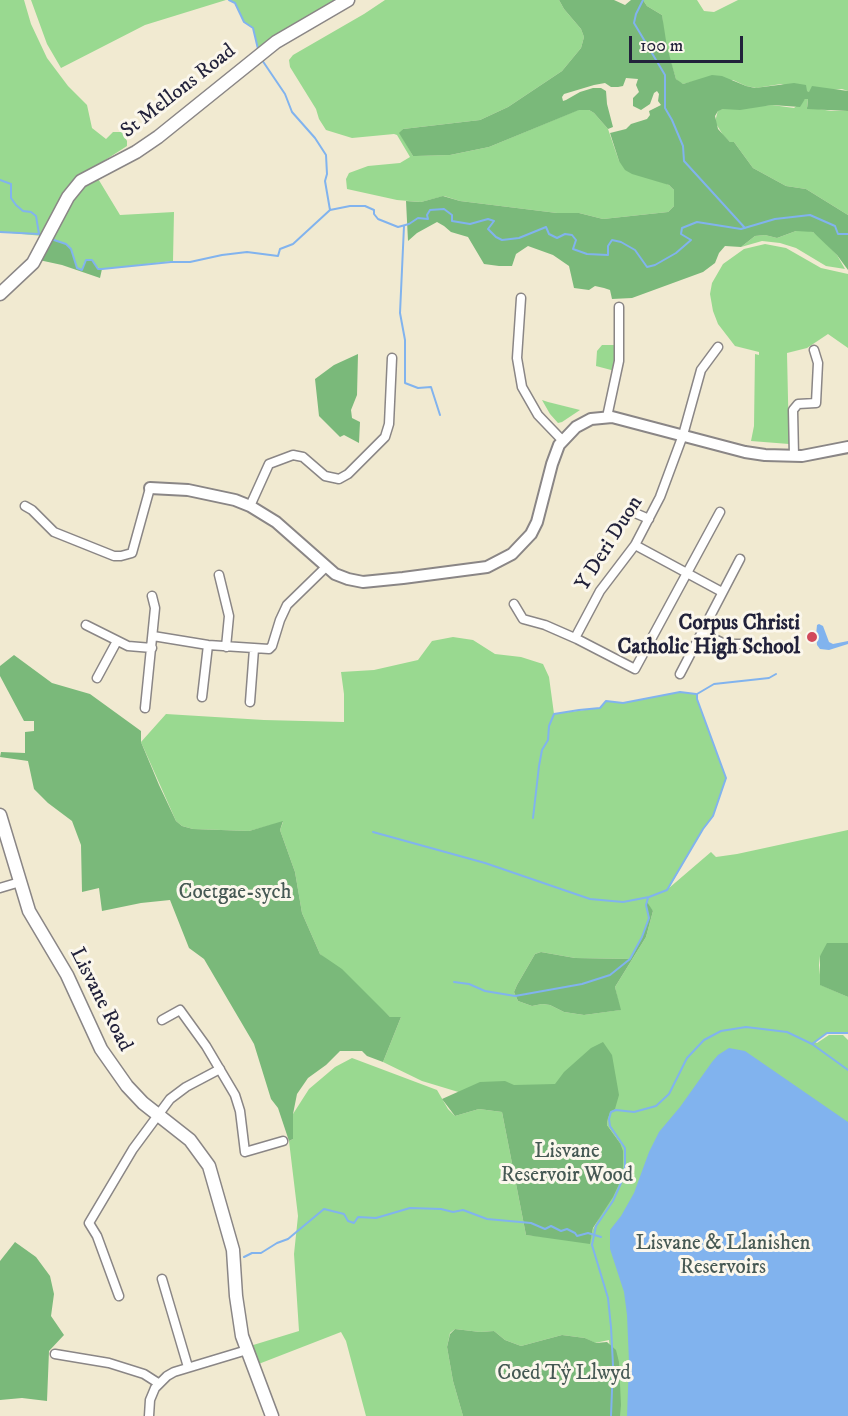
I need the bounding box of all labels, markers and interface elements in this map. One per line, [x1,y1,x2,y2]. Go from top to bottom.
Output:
scale bar [632,24,746,62]
text: 100 m [640,35,683,57]
street label: St Mellons Road [117,39,241,145]
street label: Y Deri Duon [571,492,649,596]
place label: Corpus Christi Catholic High School [618,612,800,662]
marker: Corpus Christi Catholic High School [805,630,819,644]
park label: Coetgae-sych [179,881,291,907]
street label: Lisvane Road [63,944,137,1056]
park label: Lisvane Reservoir Wood [501,1140,633,1190]
park label: Lisvane & Llanishen Reservoirs [635,1232,811,1282]
park label: Coed Tŷ Llwyd [497,1362,631,1388]

